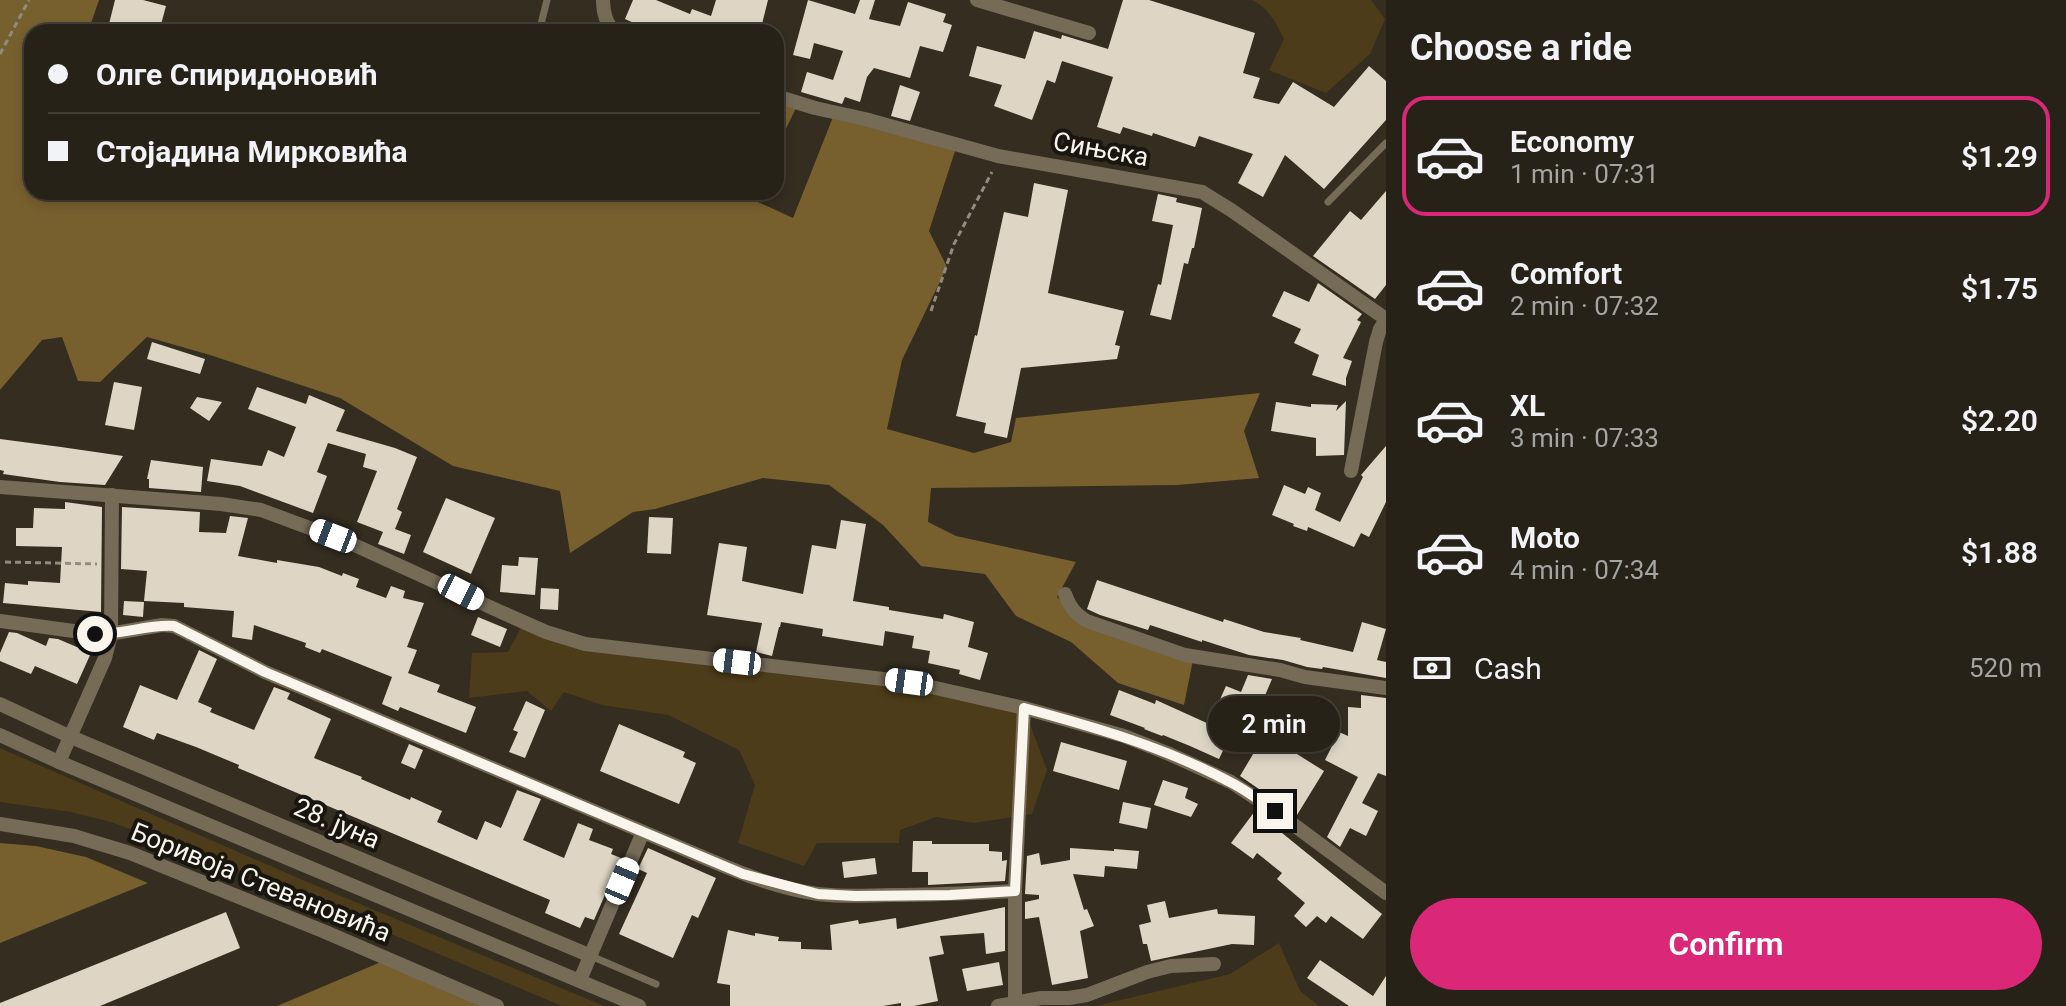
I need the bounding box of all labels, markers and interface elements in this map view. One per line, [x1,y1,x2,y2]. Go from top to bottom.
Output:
text: Choose a ride [1410,27,1632,69]
text: Олге Спиридоновић [96,57,378,92]
icon: car [1414,120,1486,192]
text: Economy [1510,124,1634,159]
street label: Сињска [1051,126,1151,172]
text: Стојадина Мирковића [96,134,408,169]
text: $1.29 [1961,139,2038,174]
text: 1 min · 07:31 [1510,159,1659,189]
icon: car [1414,252,1486,324]
text: Comfort [1510,256,1622,291]
text: $1.75 [1961,271,2038,306]
text: 2 min · 07:32 [1510,291,1659,321]
icon: car [1414,384,1486,456]
text: XL [1510,388,1545,423]
text: $2.20 [1961,403,2038,438]
text: 3 min · 07:33 [1510,423,1659,453]
car [306,516,360,556]
icon: car [1414,516,1486,588]
text: Moto [1510,520,1580,555]
text: $1.88 [1961,535,2038,570]
text: 4 min · 07:34 [1510,555,1659,585]
car [434,570,488,614]
route start [77,616,113,652]
icon: cash [1410,646,1454,690]
car [712,647,762,677]
text: Cash [1474,651,1542,686]
text: 520 m [1969,653,2042,683]
car [884,667,934,697]
callout: 2 min [1209,695,1341,751]
text: 2 min [1241,709,1307,739]
street label: 28. јуна [290,792,384,854]
route end [1257,793,1293,829]
street label: Боривоја Стевановића [127,816,395,948]
car [602,854,642,908]
button: Confirm [1410,898,2042,990]

